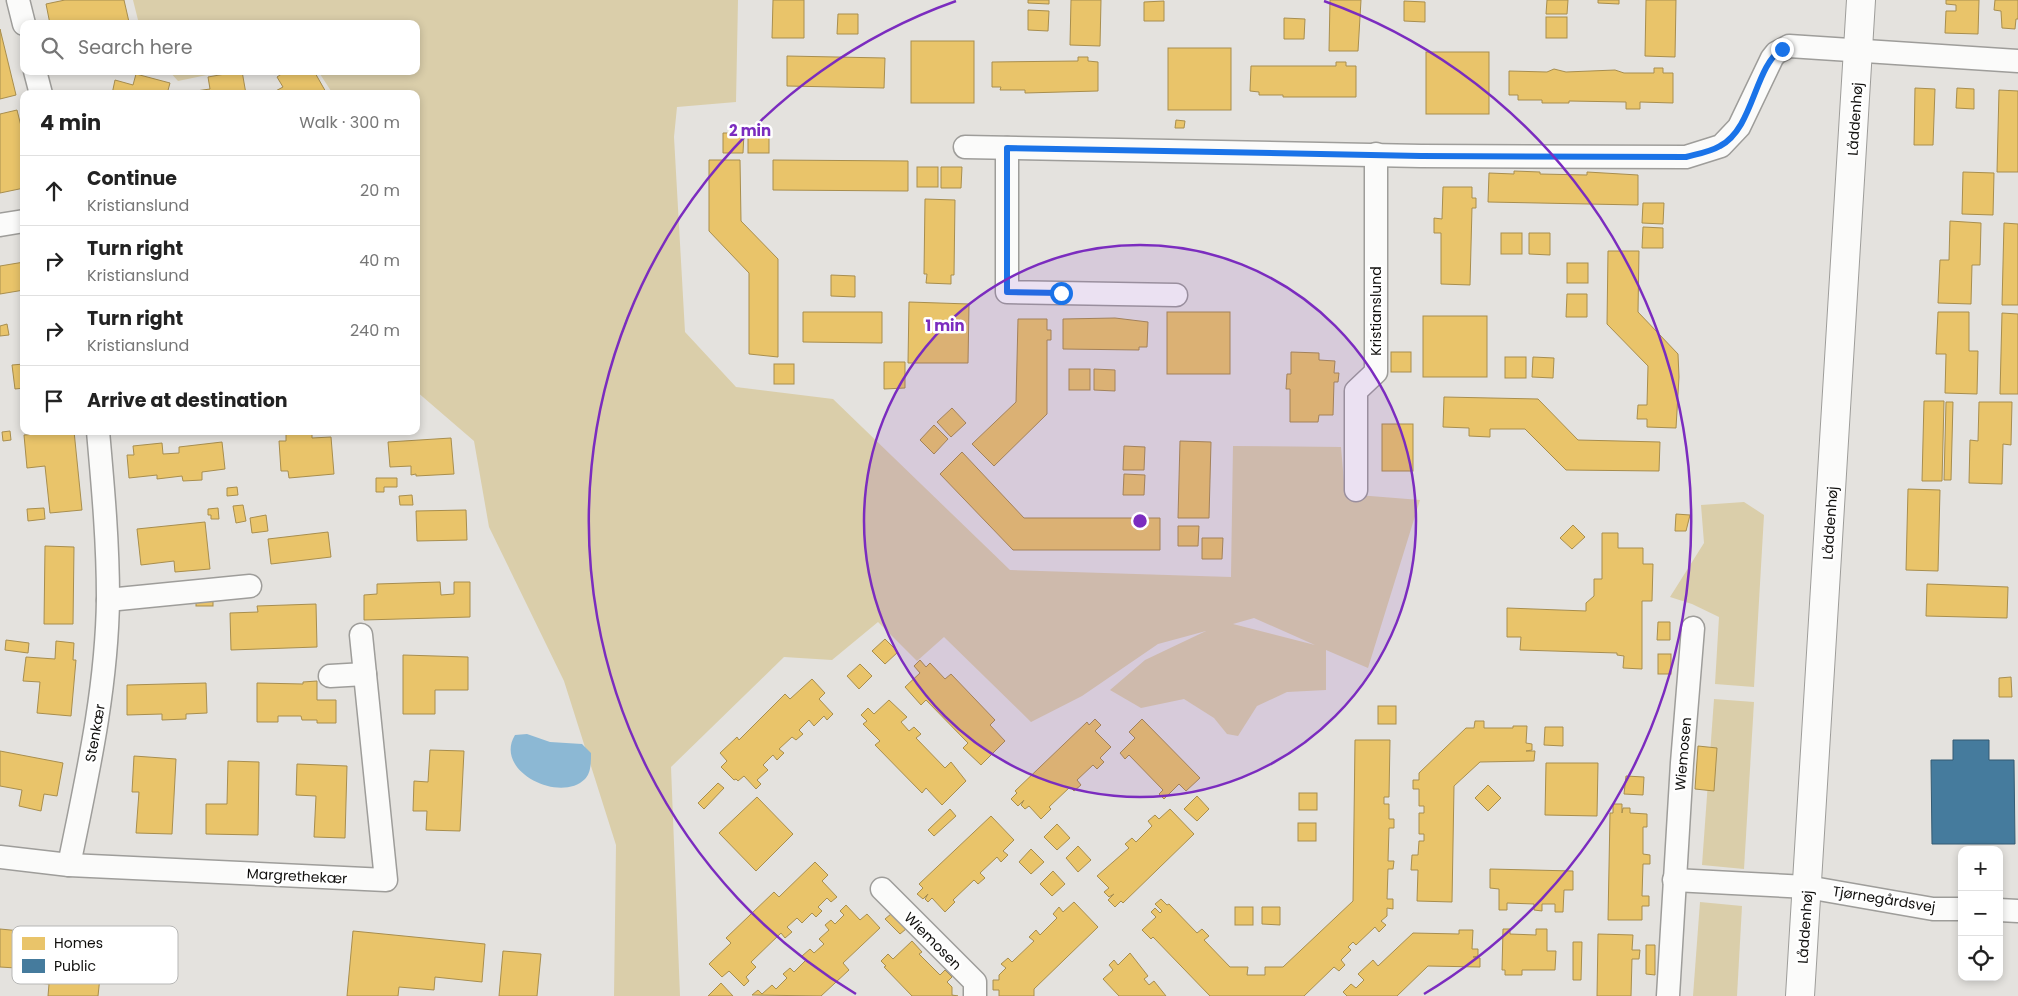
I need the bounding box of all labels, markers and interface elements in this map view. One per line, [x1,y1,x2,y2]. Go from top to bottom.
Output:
search box [20,20,420,75]
icon: search [38,34,66,62]
text: Search here [78,34,192,61]
route end [1771,38,1794,61]
street label: Låddenhøj [1842,82,1868,156]
text: 4 min [40,108,101,137]
text: Walk · 300 m [299,111,400,134]
text: 2 min [729,120,771,141]
text: Continue [87,165,177,192]
icon: ahead [40,177,68,205]
text: 20 m [360,179,400,202]
text: Kristianslund [87,194,189,217]
text: Turn right [87,235,183,262]
icon: right [40,247,68,275]
text: 40 m [359,249,400,272]
text: Kristianslund [87,264,189,287]
street label: Kristianslund [1366,266,1386,356]
route start [1050,282,1073,305]
text: Turn right [87,305,183,332]
text: 1 min [925,315,965,336]
icon: right [40,317,68,345]
text: 240 m [350,319,400,342]
text: Kristianslund [87,334,189,357]
icon: arrive [40,387,68,415]
text: Arrive at destination [87,387,288,414]
street label: Låddenhøj [1817,486,1843,560]
centre of rings [1131,512,1149,530]
street label: Stenkær [80,702,110,764]
street label: Wiemosen [1670,716,1696,792]
map controls [1958,846,2003,981]
button: + [1958,846,2003,891]
street label: Margrethekær [246,863,348,889]
street label: Tjørnegårdsvej [1831,881,1937,917]
street label: Låddenhøj [1792,890,1818,964]
button: − [1958,891,2003,936]
street label: Wiemosen [900,908,966,974]
legend [12,926,178,984]
text: Homes [54,933,103,953]
button: locate [1958,936,2003,981]
text: Public [54,956,96,976]

